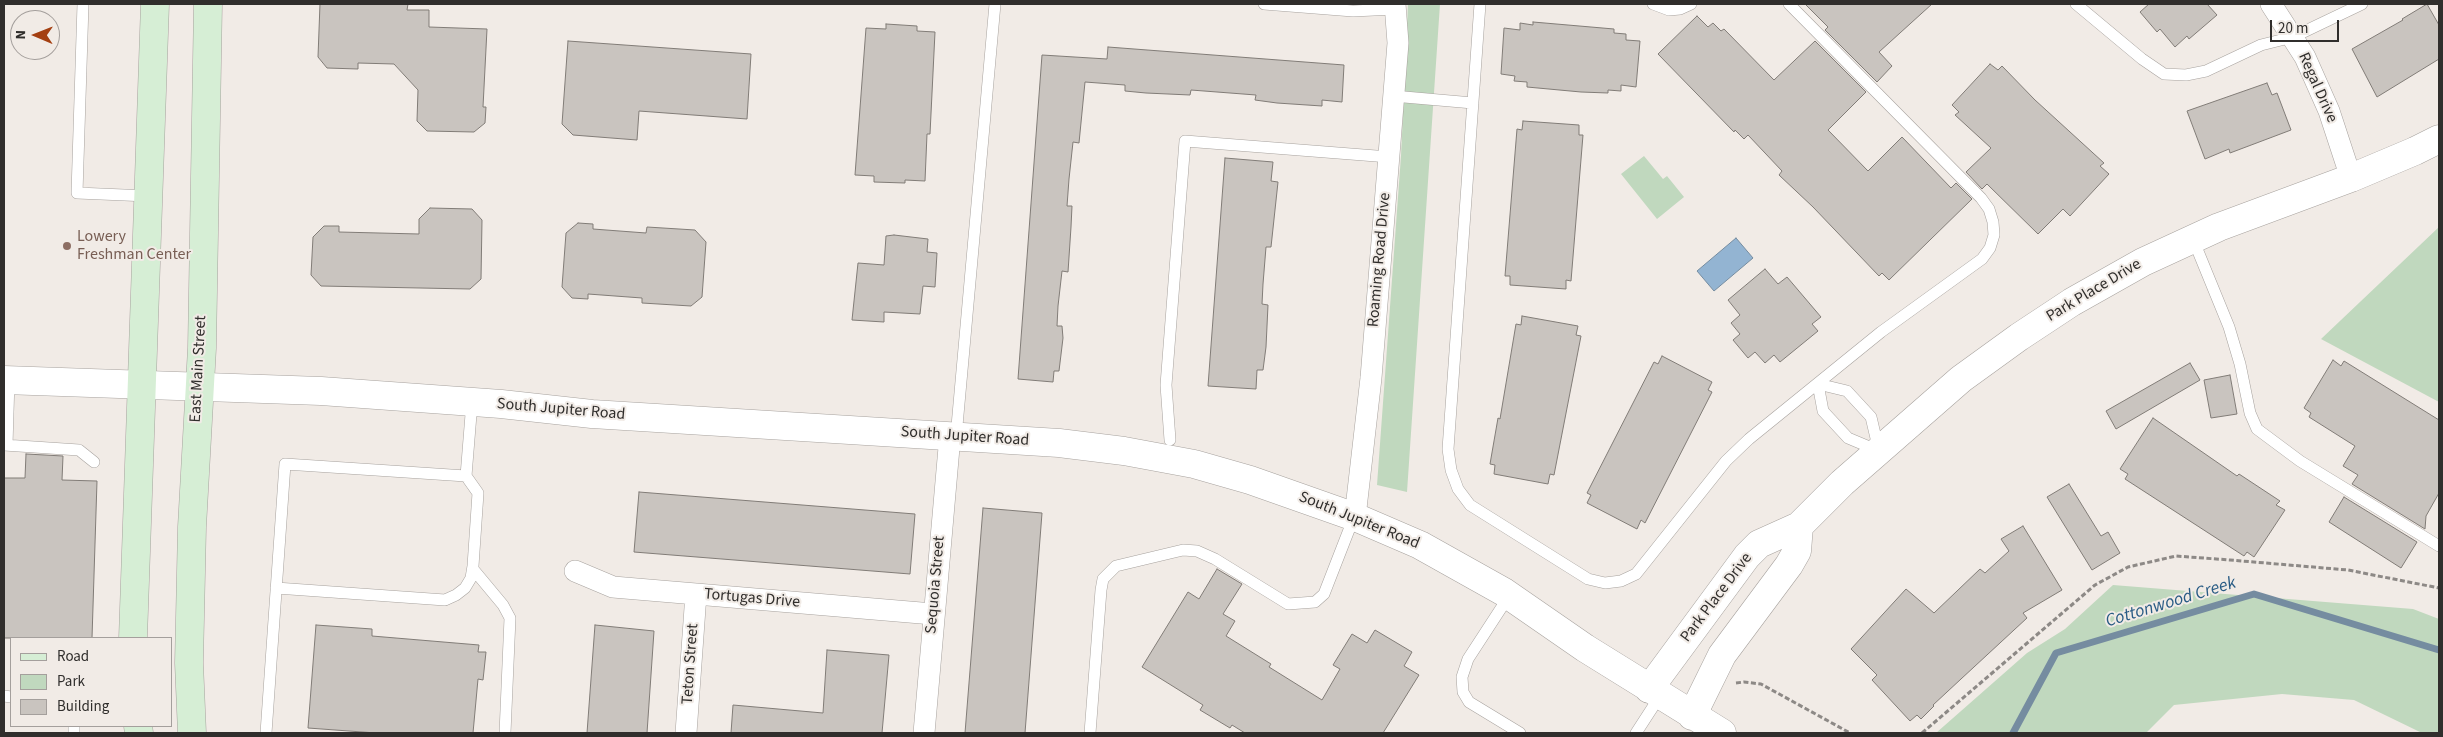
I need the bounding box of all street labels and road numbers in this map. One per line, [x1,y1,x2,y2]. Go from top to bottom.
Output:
street label: Regal Drive [2293,50,2341,126]
street label: Roaming Road Drive [1365,192,1395,328]
street label: Park Place Drive [2043,255,2145,327]
street label: East Main Street [187,315,211,423]
street label: South Jupiter Road [496,395,626,425]
street label: South Jupiter Road [900,423,1030,451]
street label: South Jupiter Road [1296,488,1422,554]
street label: Sequoia Street [922,535,950,635]
street label: Park Place Drive [1677,549,1757,647]
street label: Tortugas Drive [703,585,801,613]
street label: Teton Street [679,623,703,705]

